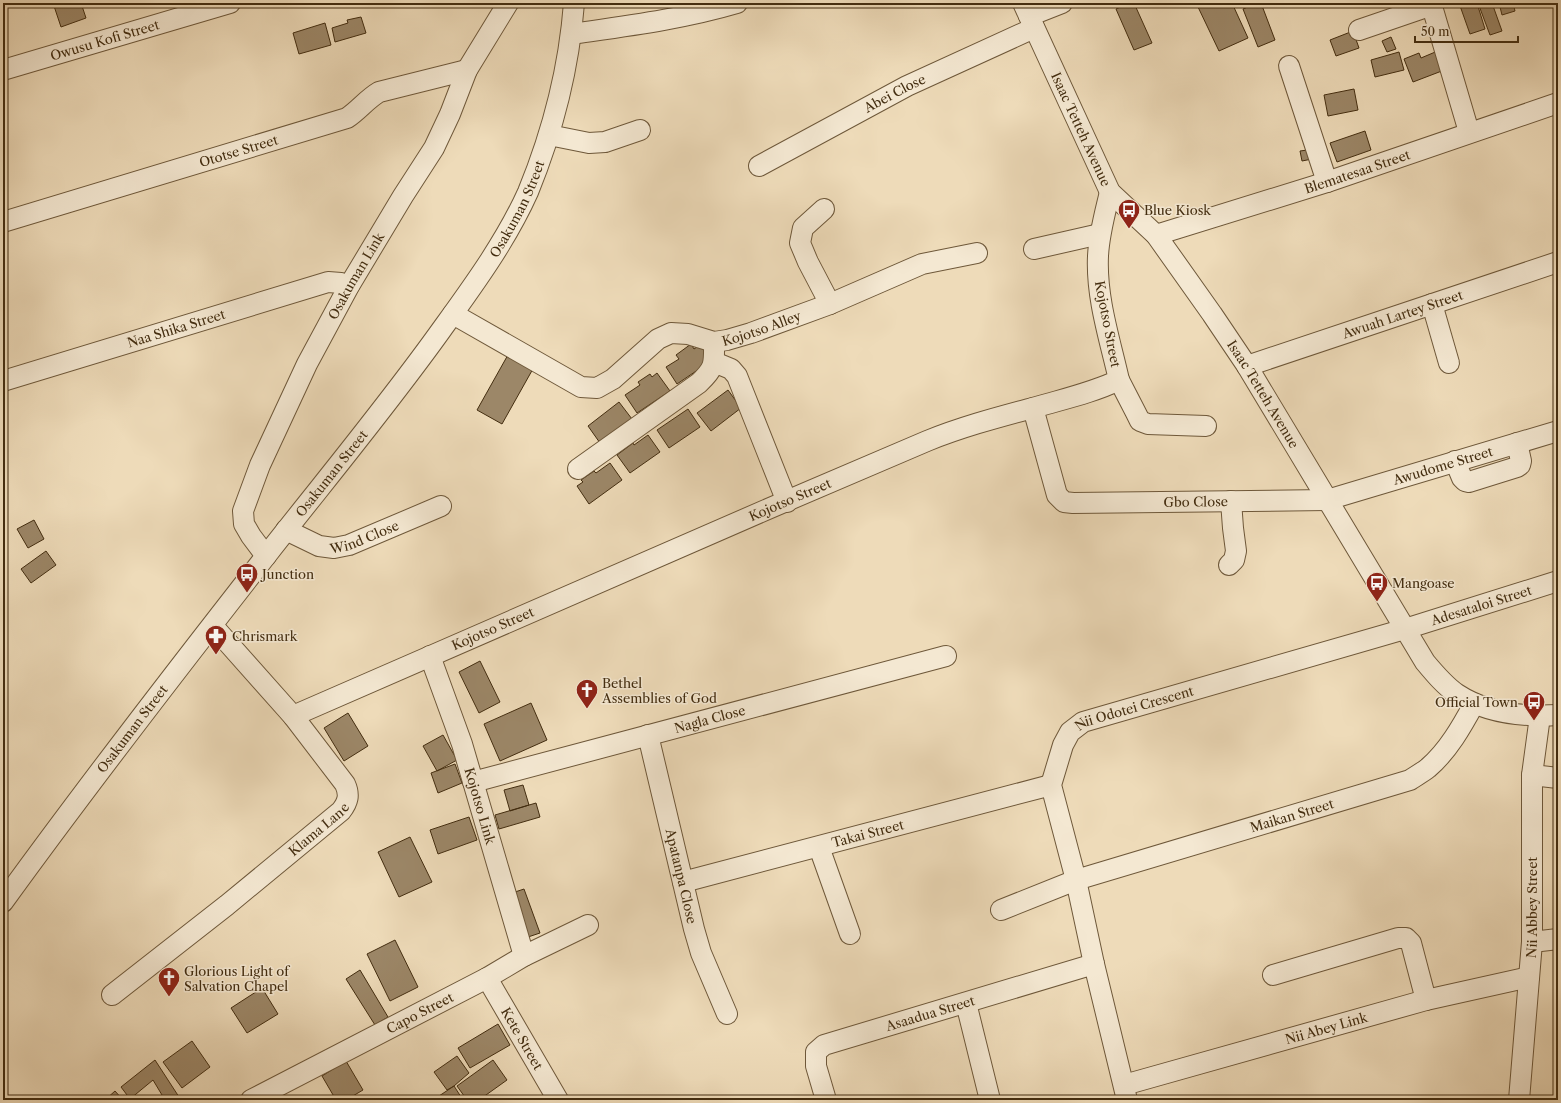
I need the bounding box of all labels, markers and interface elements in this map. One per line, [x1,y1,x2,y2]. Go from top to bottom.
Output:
street label: Owusu Kofi Street [48,16,161,64]
scale bar [1415,18,1518,44]
text: 50 m [1421,24,1450,39]
street label: Isaac Tetteh Avenue [1048,70,1114,189]
street label: Abei Close [860,71,928,116]
street label: Ototse Street [197,131,280,170]
street label: Blematesaa Street [1302,146,1413,197]
street label: Osakuman Street [486,158,548,260]
bus stop icon: Blue Kiosk [1116,197,1142,230]
place label: Blue Kiosk [1144,202,1211,218]
street label: Osakuman Link [325,229,387,322]
street label: Kojotso Street [1092,279,1124,369]
street label: Awuah Lartey Street [1339,286,1465,342]
street label: Naa Shika Street [125,306,227,351]
street label: Kojotso Alley [720,307,804,349]
street label: Isaac Tetteh Avenue [1224,337,1302,451]
street label: Osakuman Street [292,426,371,520]
street label: Awudome Street [1390,443,1495,488]
street label: Kojotso Street [746,475,834,524]
street label: Gbo Close [1163,493,1228,510]
street label: Wind Close [327,517,401,557]
bus stop icon: Junction [234,561,260,594]
place label: Junction [260,566,314,582]
bus stop icon: Mangoase [1364,570,1390,603]
place label: Mangoase [1392,575,1455,591]
street label: Adesataloi Street [1428,582,1534,629]
street label: Kojotso Street [449,603,537,653]
pharmacy icon: Chrismark [203,623,229,656]
place label: Chrismark [232,628,298,644]
place label: Bethel Assemblies of God [601,675,717,706]
church icon: Bethel Assemblies of God [574,677,600,710]
street label: Osakuman Street [93,681,171,776]
street label: Nii Odotei Crescent [1071,682,1196,734]
bus stop icon: Official Town [1521,689,1547,722]
place label: Official Town [1435,694,1518,710]
street label: Nagla Close [672,702,747,736]
street label: Kojotso Link [461,766,499,847]
street label: Maikan Street [1248,795,1336,835]
street label: Klama Lane [285,800,352,859]
street label: Takai Street [830,816,906,850]
street label: Apatanpa Close [662,826,700,925]
street label: Nii Abbey Street [1523,857,1540,959]
place label: Glorious Light of Salvation Chapel [184,963,290,994]
church icon: Glorious Light of Salvation Chapel [156,965,182,998]
street label: Capo Street [384,989,456,1037]
street label: Asaadua Street [883,992,977,1034]
street label: Kete Street [498,1005,547,1073]
street label: Nii Abey Link [1283,1009,1369,1047]

